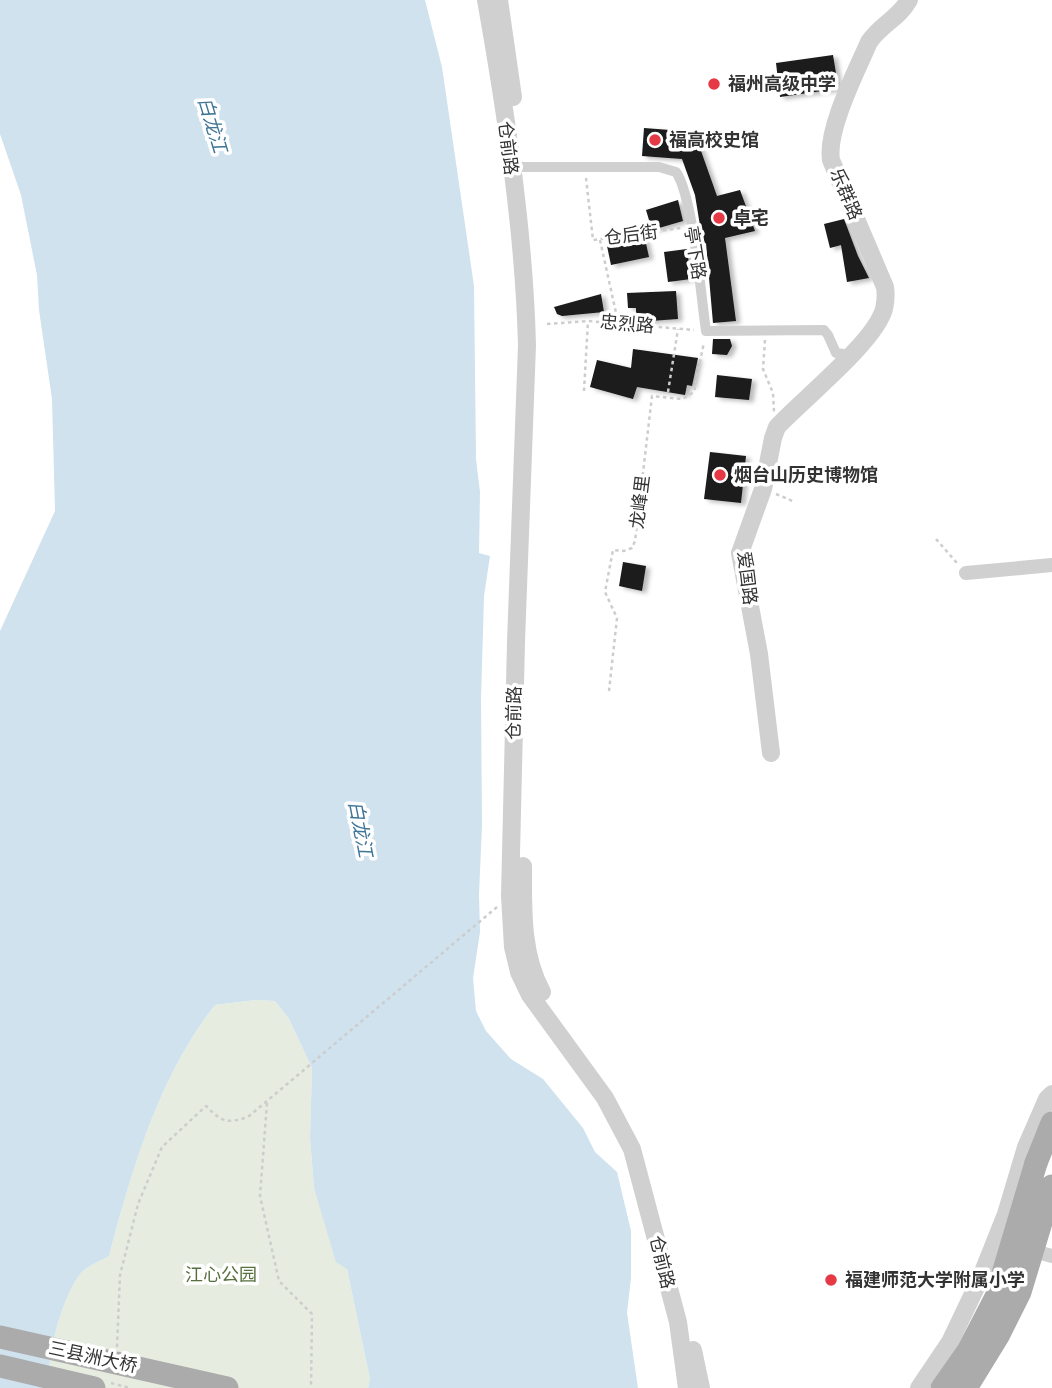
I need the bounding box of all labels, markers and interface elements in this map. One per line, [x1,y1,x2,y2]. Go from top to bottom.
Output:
place label: 福州高级中学 [728,72,836,96]
marker: 福州高级中学 [706,76,722,92]
water label: 白龙江 [191,94,233,158]
street label: 仓前路 [493,120,523,176]
place label: 福高校史馆 [669,128,759,152]
marker: 福高校史馆 [647,132,663,148]
street label: 乐群路 [824,164,868,224]
place label: 卓宅 [733,206,769,230]
marker: 卓宅 [711,210,727,226]
street label: 仓后街 [603,220,659,250]
street label: 亭下路 [679,224,711,282]
street label: 忠烈路 [599,310,655,338]
place label: 烟台山历史博物馆 [734,463,878,487]
marker: 烟台山历史博物馆 [712,467,728,483]
street label: 龙峰里 [625,474,655,530]
street label: 爱国路 [732,550,762,606]
street label: 仓前路 [502,686,526,740]
water label: 白龙江 [342,799,379,861]
street label: 仓前路 [644,1233,680,1291]
park label: 江心公园 [185,1263,257,1287]
place label: 福建师范大学附属小学 [845,1268,1025,1292]
marker: 福建师范大学附属小学 [823,1272,839,1288]
street label: 三县洲大桥 [46,1336,140,1378]

